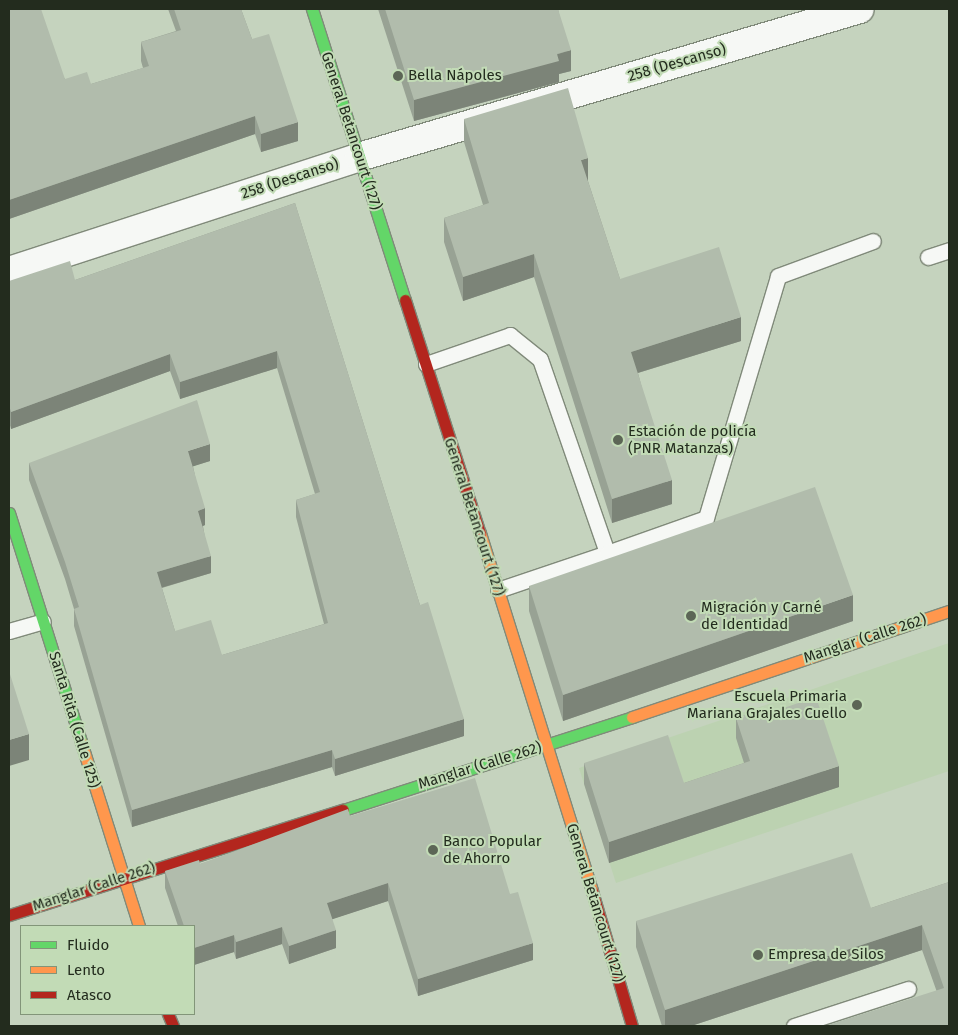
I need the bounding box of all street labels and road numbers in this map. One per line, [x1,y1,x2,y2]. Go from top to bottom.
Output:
street label: 258 (Descanso) [626,40,728,86]
street label: General Betancourt (127) [317,50,385,212]
street label: 258 (Descanso) [239,155,341,203]
street label: General Betancourt (127) [440,436,508,598]
street label: Manglar (Calle 262) [801,611,929,667]
street label: Santa Rita (Calle 125) [45,650,103,790]
street label: Manglar (Calle 262) [416,739,544,793]
street label: General Betancourt (127) [562,821,628,985]
street label: Manglar (Calle 262) [30,859,158,915]

